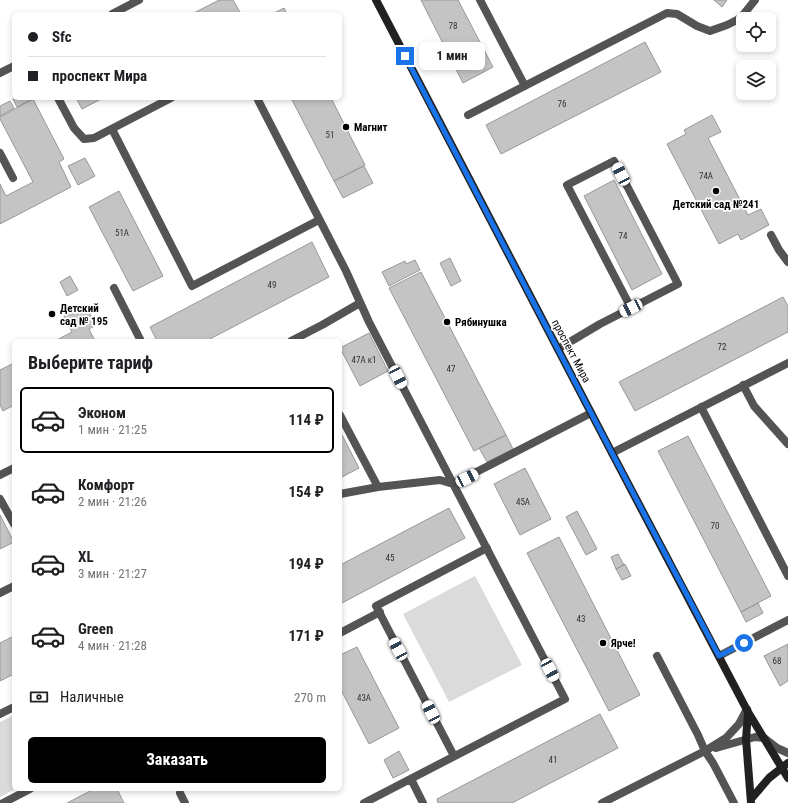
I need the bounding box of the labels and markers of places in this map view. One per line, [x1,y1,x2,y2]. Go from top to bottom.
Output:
place label: Магнит [354,121,388,134]
marker: Магнит [341,122,351,132]
marker: Детский сад №241 [711,186,721,196]
place label: Детский сад №241 [673,198,759,211]
place label: Детский сад № 195 [60,302,108,328]
marker: Детский сад № 195 [47,309,57,319]
place label: Рябинушка [455,316,507,329]
marker: Рябинушка [442,317,452,327]
place label: Ярче! [610,637,636,650]
marker: Ярче! [598,638,608,648]

